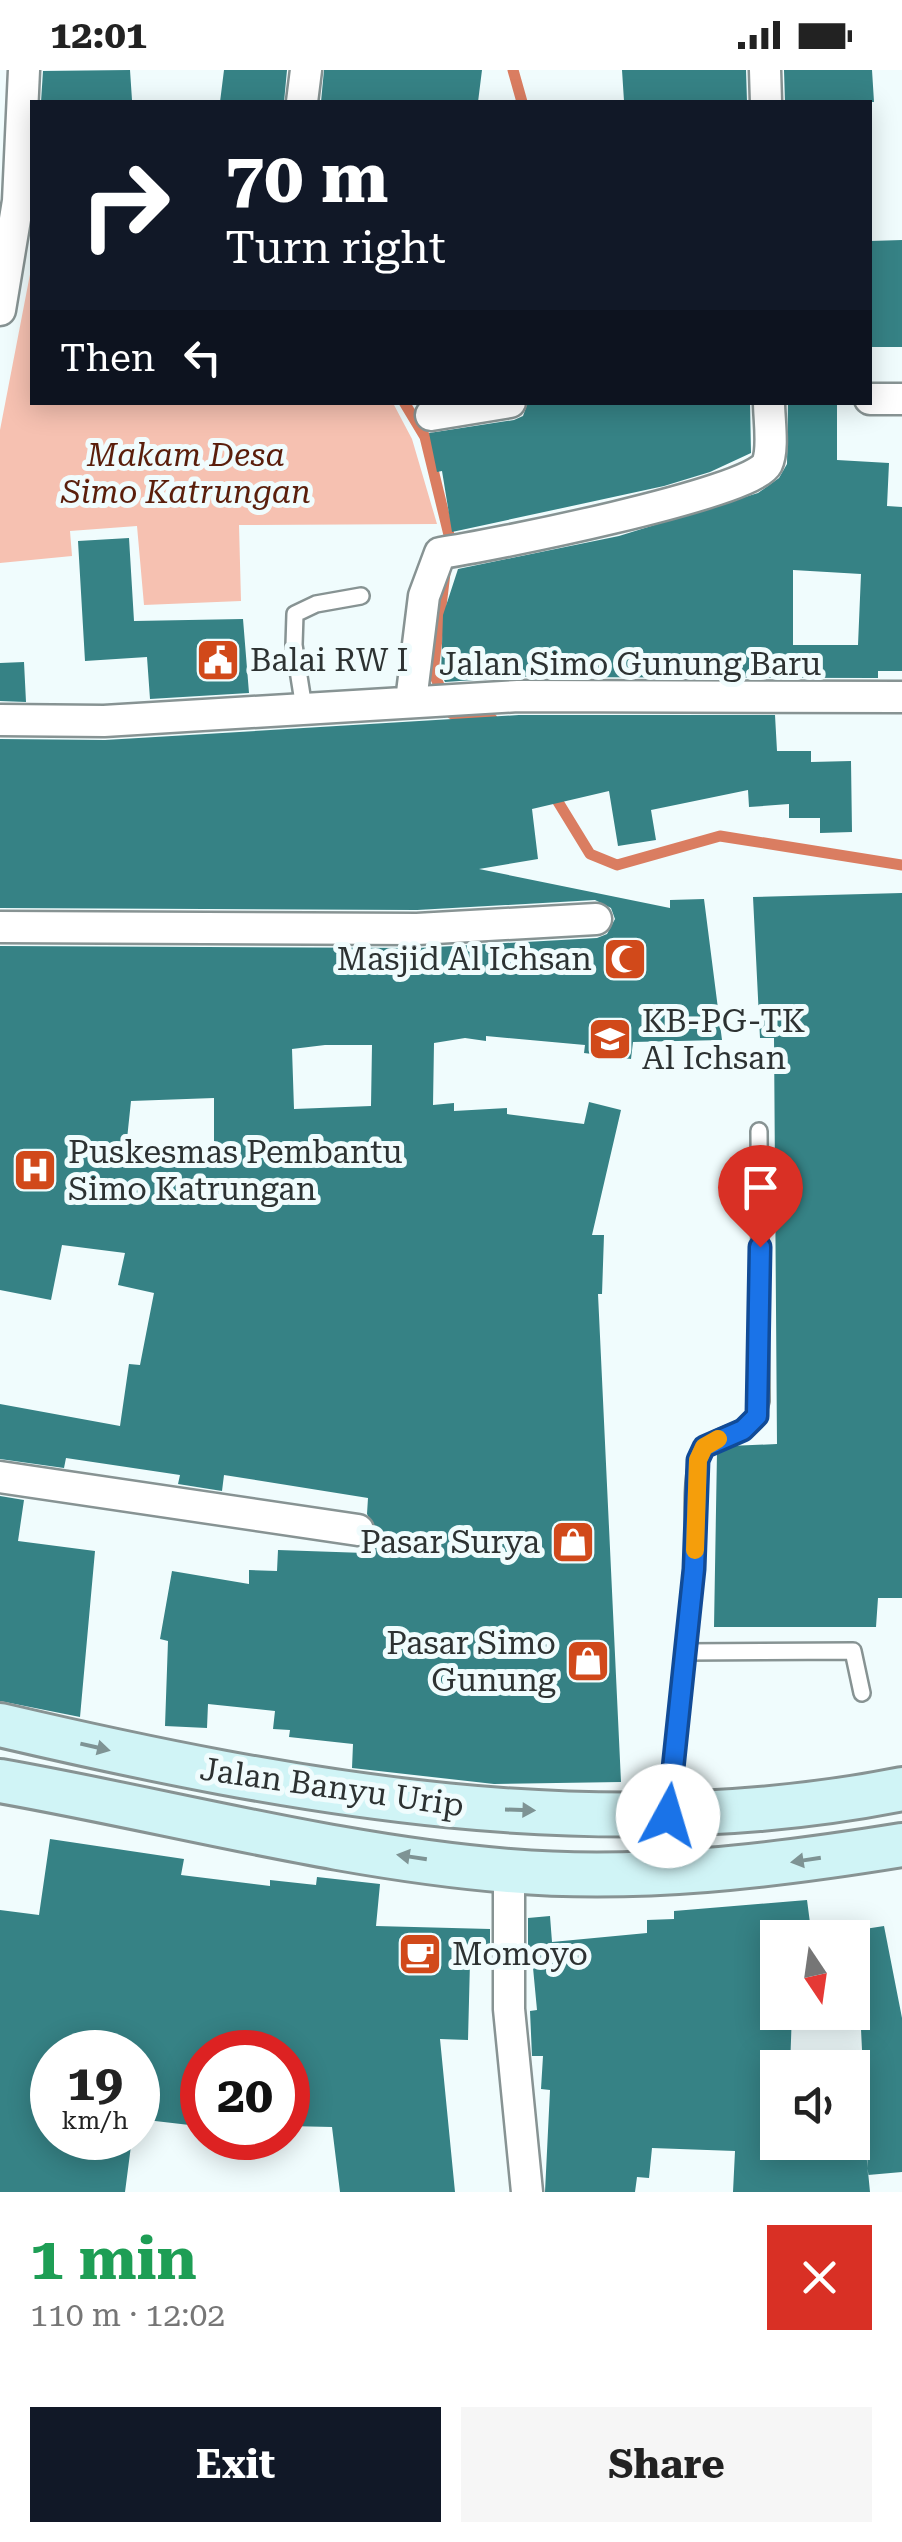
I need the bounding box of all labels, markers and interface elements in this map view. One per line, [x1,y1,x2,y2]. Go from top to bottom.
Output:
text: 12:01 [50,13,147,57]
text: 70 m [225,137,389,219]
icon: right [60,140,190,270]
text: Turn right [225,221,446,274]
icon: left [175,330,230,385]
text: Then [60,336,155,380]
park label: Makam Desa Simo Katrungan [60,436,311,511]
public building icon: Balai RW I [195,637,241,683]
place label: Balai RW I [250,641,408,679]
street label: Jalan Simo Gunung Baru [439,645,821,683]
mosque icon: Masjid Al Ichsan [602,936,648,982]
place label: Masjid Al Ichsan [337,940,592,978]
place label: KB-PG-TK Al Ichsan [642,1002,805,1077]
school or university icon: KB-PG-TK Al Ichsan [587,1016,633,1062]
place label: Puskesmas Pembantu Simo Katrungan [68,1133,402,1208]
pin [718,1145,803,1248]
hospital icon: Puskesmas Pembantu Simo Katrungan [12,1147,58,1193]
icon: arrive [733,1160,788,1215]
shop icon: Pasar Surya [550,1519,596,1565]
place label: Pasar Surya [360,1523,540,1561]
place label: Pasar Simo Gunung [386,1624,557,1699]
shop icon: Pasar Simo Gunung [565,1638,611,1684]
one-way arrow [80,1740,111,1755]
street label: Jalan Banyu Urip [198,1750,466,1824]
position arrow [616,1764,720,1868]
one-way arrow [504,1802,536,1818]
one-way arrow [396,1849,428,1865]
one-way arrow [789,1853,821,1869]
north arrow [760,1920,870,2030]
map controls [760,1920,870,2160]
cafe icon: Momoyo [397,1931,443,1977]
place label: Momoyo [452,1935,588,1973]
speed limit sign: 20 [180,2030,310,2160]
button: sound [760,2050,870,2160]
text: 19 [67,2054,123,2112]
text: km/h [62,2106,128,2135]
text: 1 min [30,2223,197,2294]
button: close [767,2225,872,2330]
text: 110 m · 12:02 [30,2296,225,2334]
button: Exit [30,2407,441,2522]
button: Share [461,2407,872,2522]

